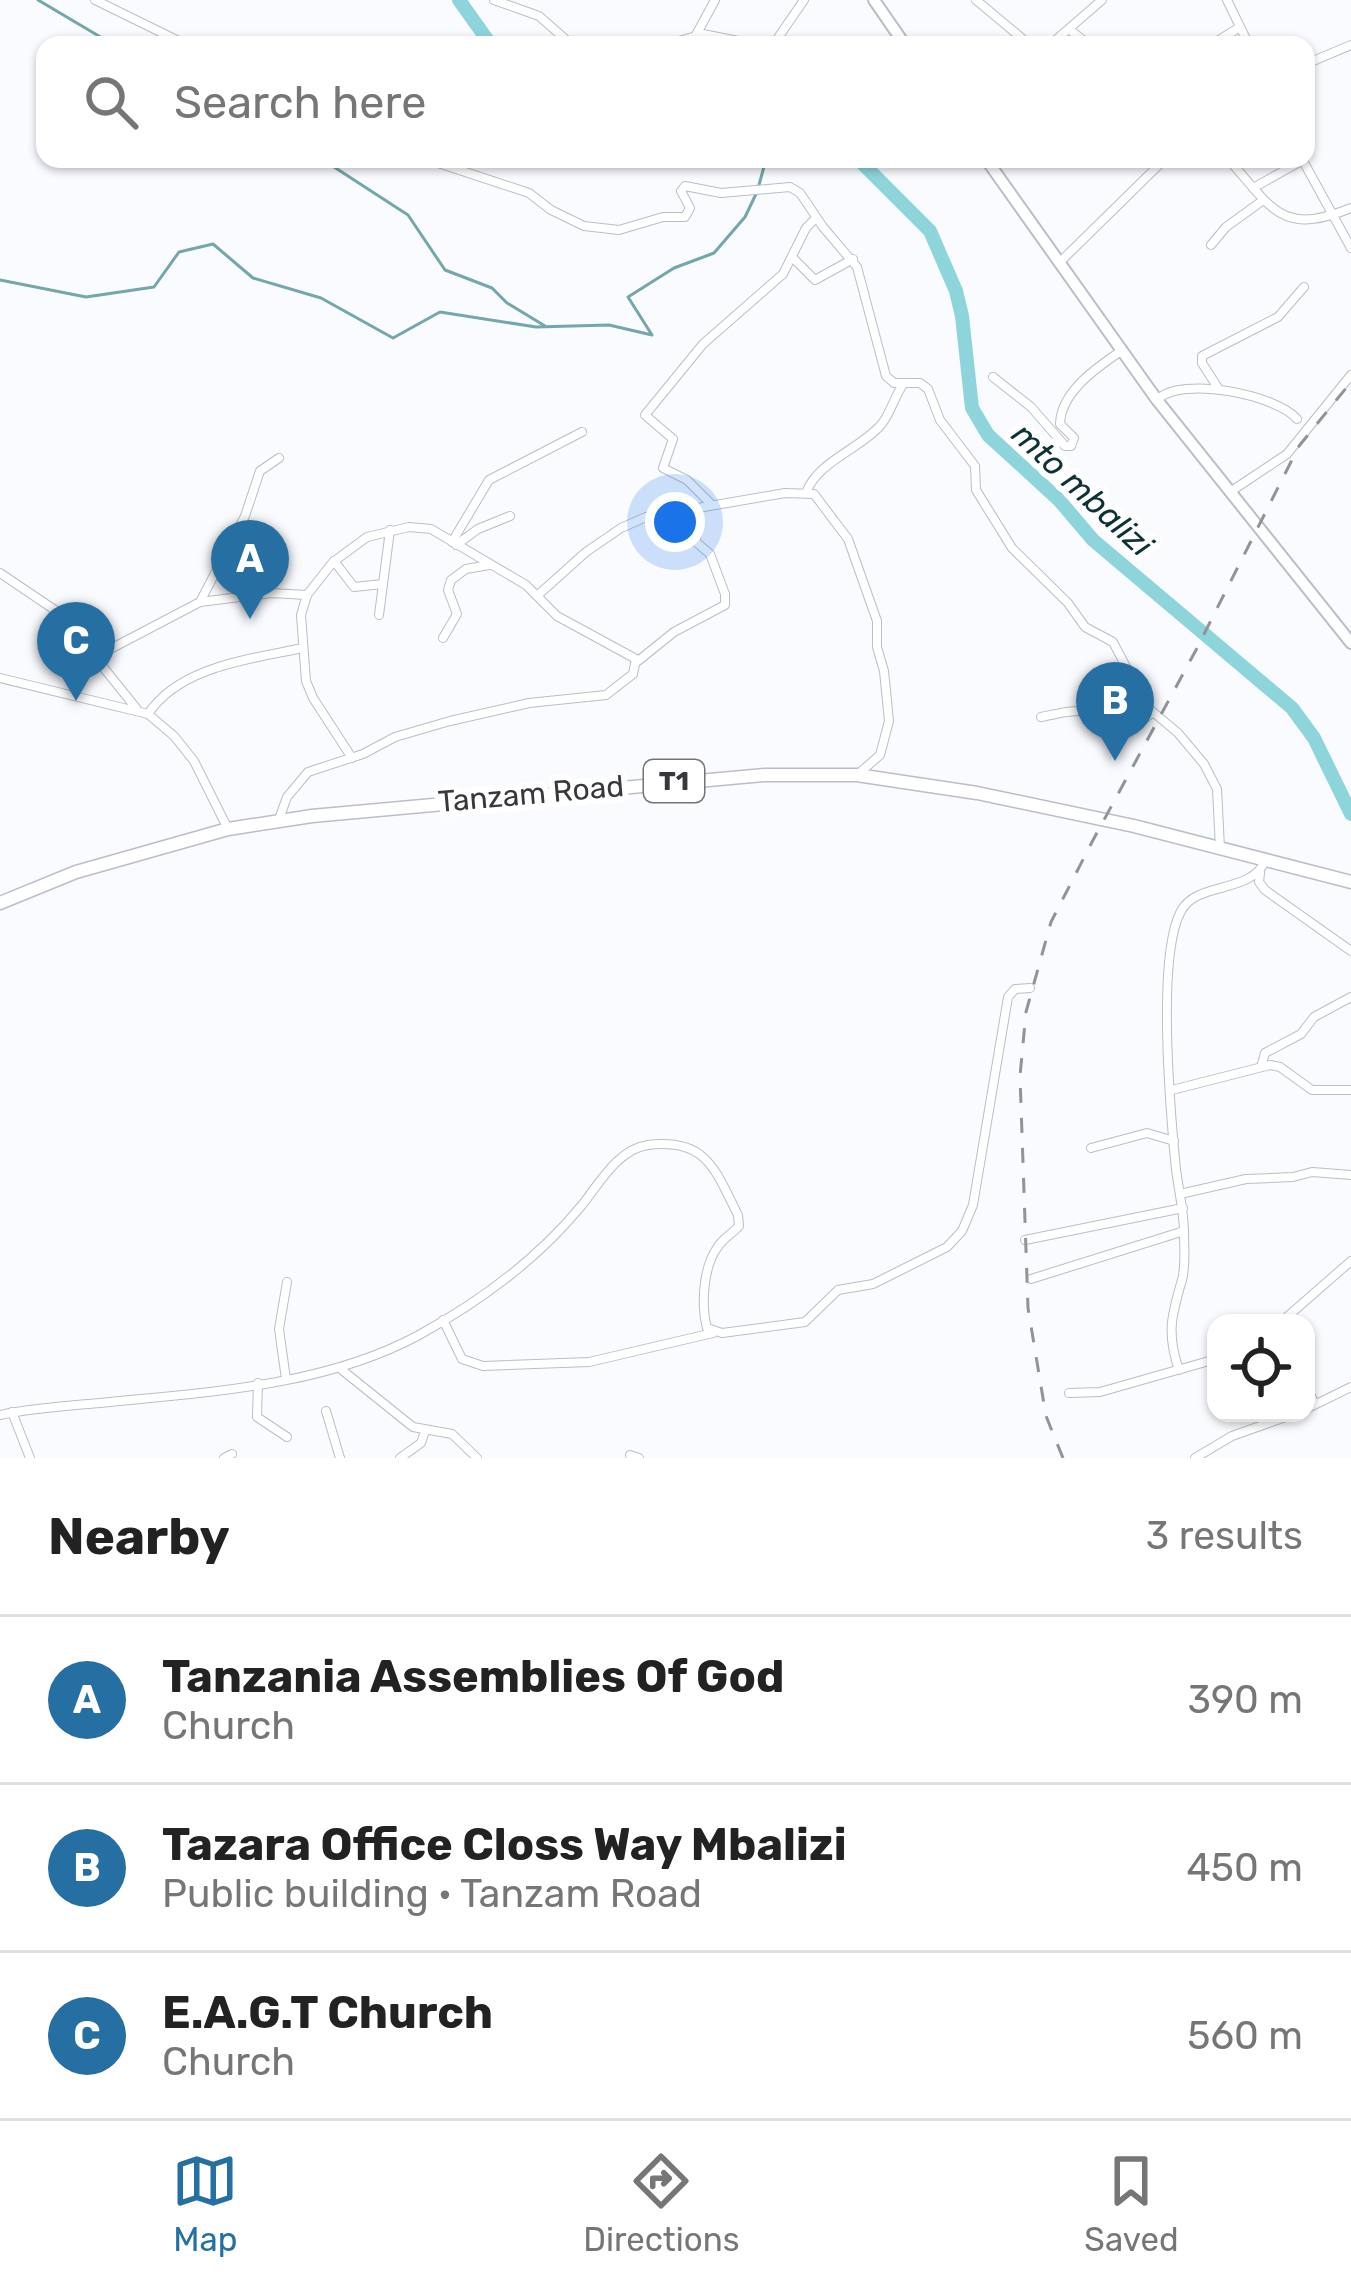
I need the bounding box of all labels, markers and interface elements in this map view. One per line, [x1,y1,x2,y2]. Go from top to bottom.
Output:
search box [36,36,1315,168]
icon: search [78,69,144,135]
text: Search here [174,76,426,129]
water label: mto mbalizi [1004,414,1162,565]
your location [645,492,705,552]
pin: A [211,520,289,619]
pin: C [37,602,115,701]
pin: B [1076,662,1154,761]
road number: T1 [644,760,704,802]
street label: Tanzam Road [437,768,625,820]
map controls [1207,1314,1315,1422]
button: locate [1207,1314,1315,1422]
text: Nearby [48,1506,230,1567]
text: 3 results [1146,1513,1303,1559]
text: Tanzania Assemblies Of God [162,1650,784,1703]
text: A [73,1677,101,1723]
text: 390 m [1187,1677,1303,1723]
text: Church [162,1703,295,1749]
text: Tazara Office Closs Way Mbalizi [162,1818,847,1871]
text: B [73,1845,101,1891]
text: 450 m [1187,1845,1303,1891]
text: Public building · Tanzam Road [162,1871,702,1917]
text: E.A.G.T Church [162,1986,493,2039]
text: C [73,2013,101,2059]
text: 560 m [1187,2013,1303,2059]
text: Church [162,2039,295,2085]
tab: Map [172,2148,238,2259]
tab: Directions [583,2148,740,2259]
tab: Saved [1084,2148,1179,2259]

